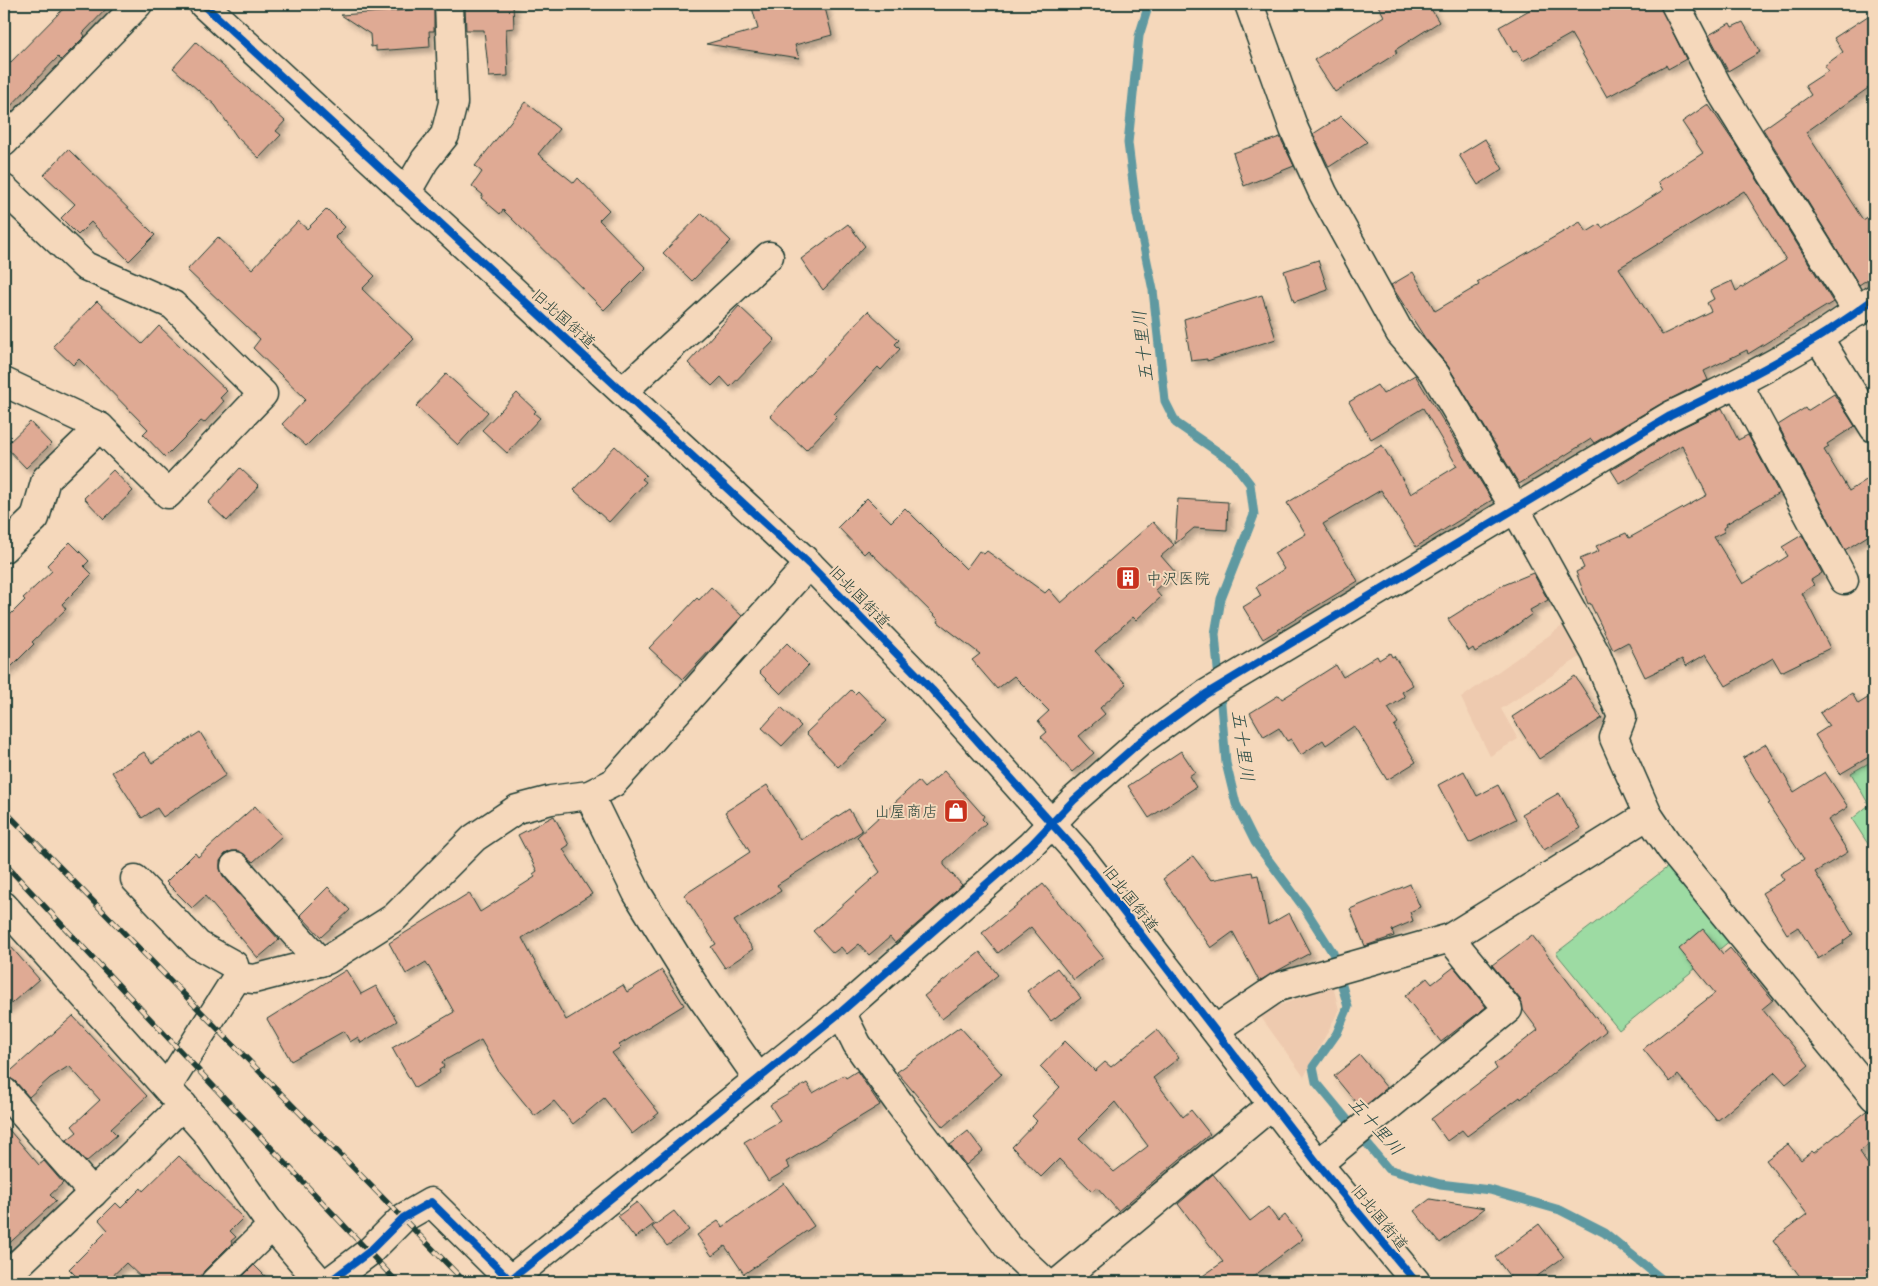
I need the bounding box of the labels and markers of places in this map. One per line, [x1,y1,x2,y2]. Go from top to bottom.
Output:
place label: 中沢医院 [1146,564,1210,593]
building icon: 中沢医院 [1115,565,1141,591]
place label: 山屋商店 [874,797,938,826]
shop icon: 山屋商店 [943,798,969,824]

